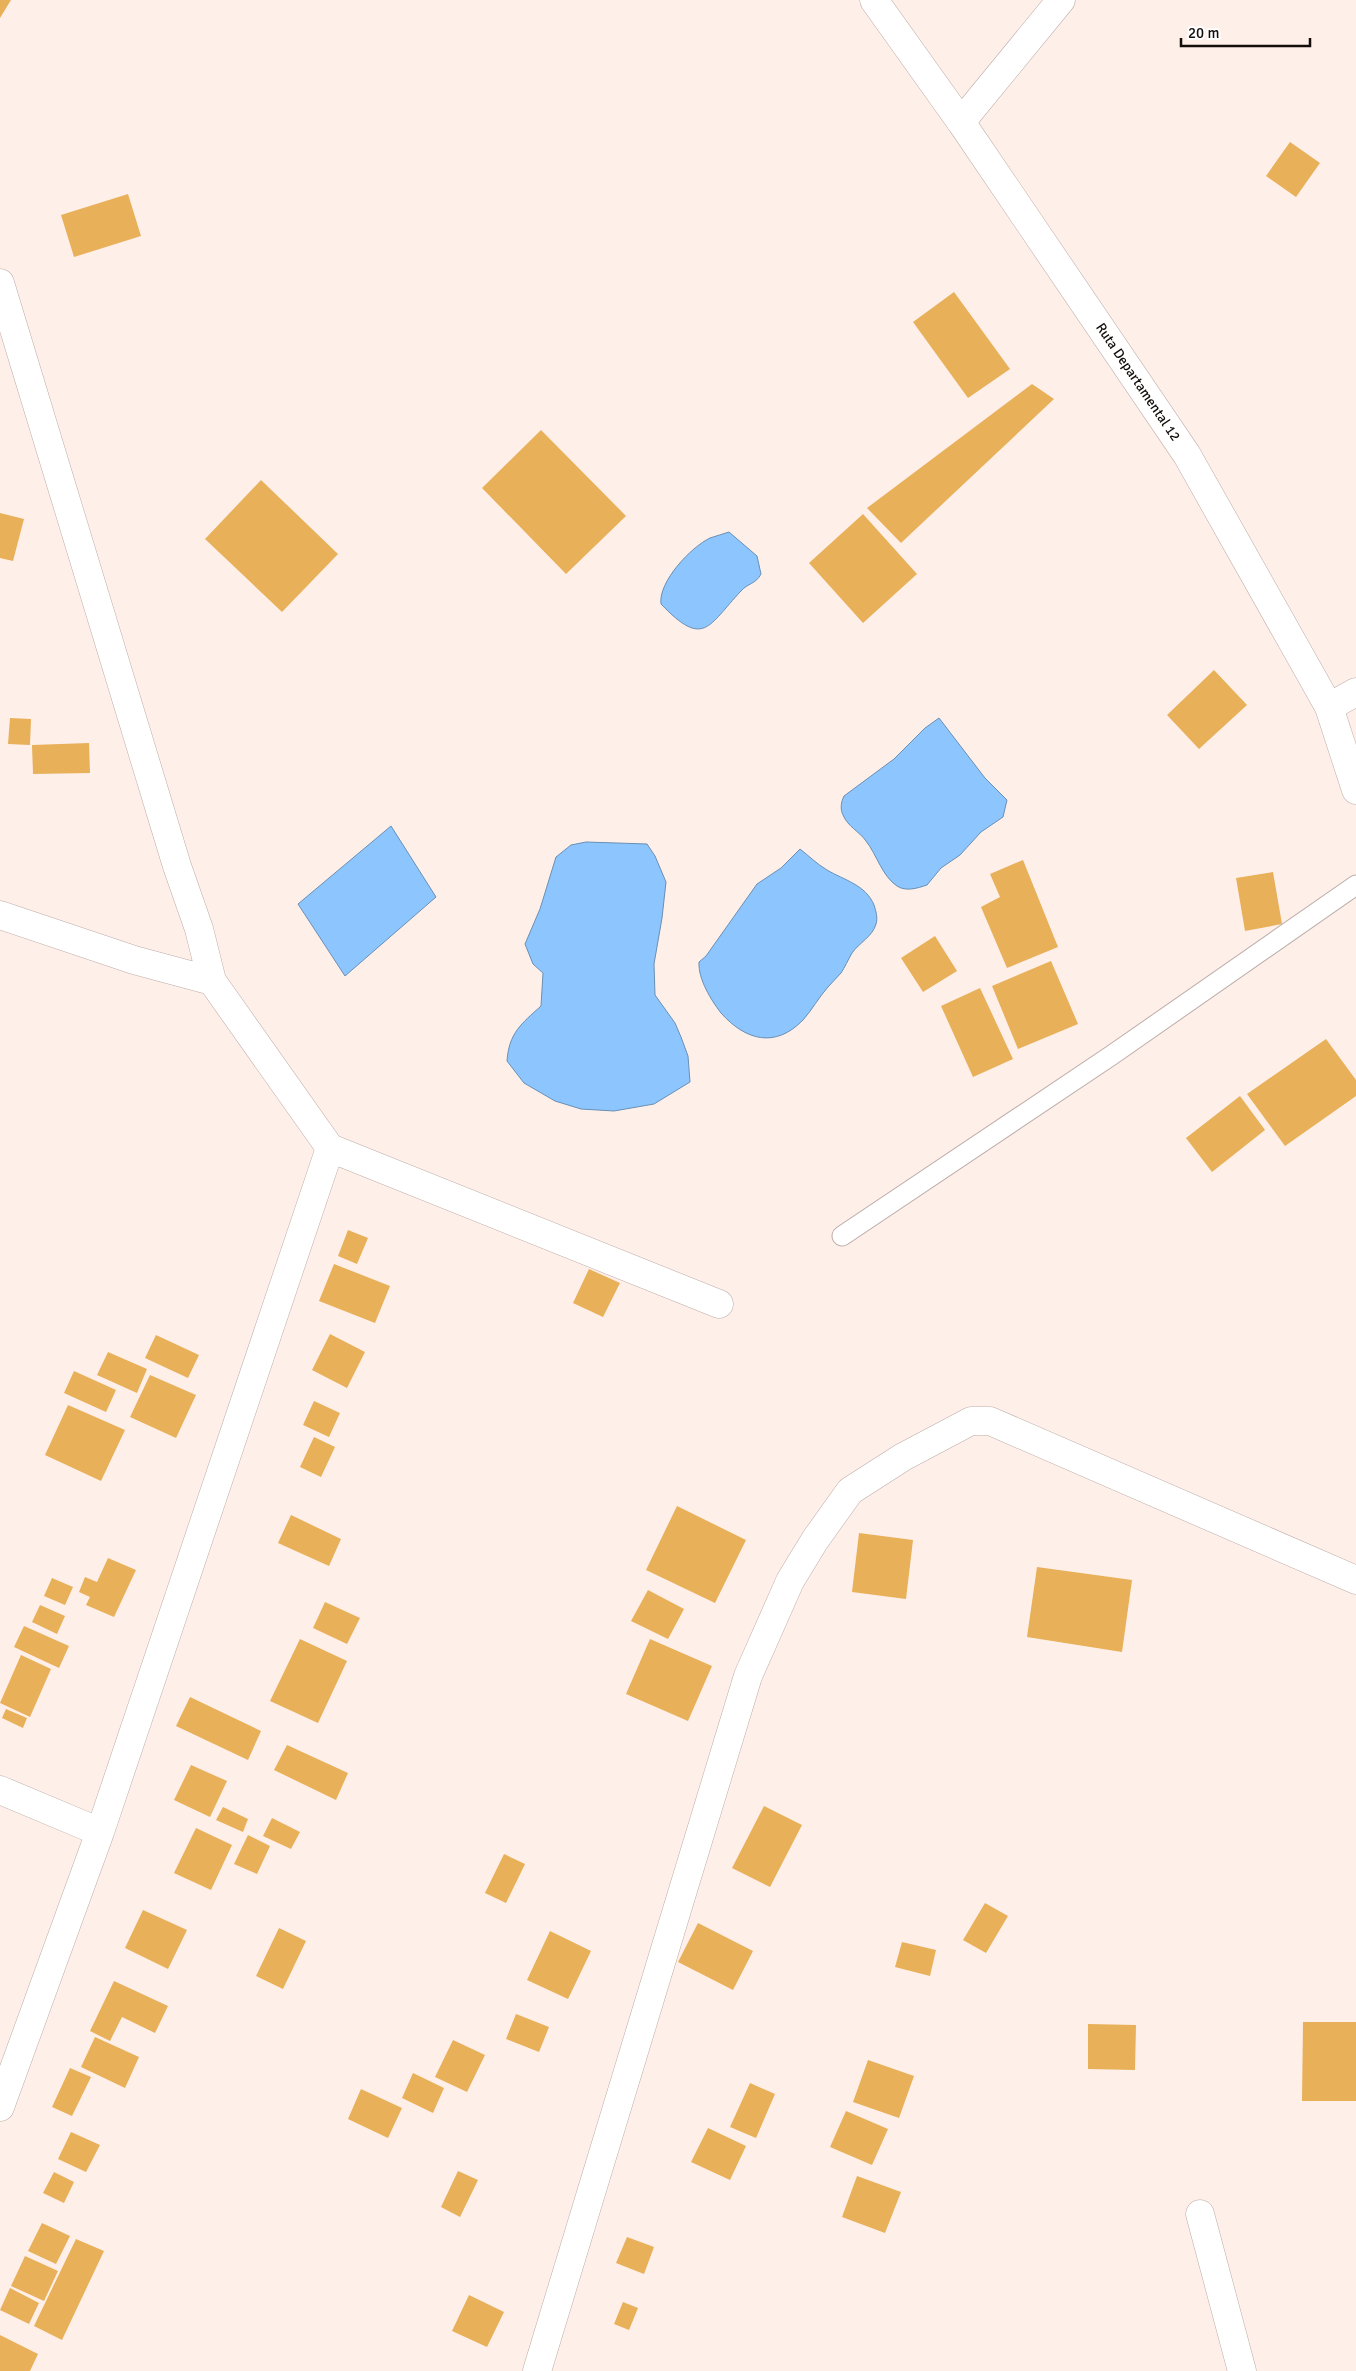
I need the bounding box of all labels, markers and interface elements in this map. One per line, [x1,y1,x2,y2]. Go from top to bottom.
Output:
scale bar [1181,15,1310,47]
text: 20 m [1188,24,1219,42]
street label: Ruta Departamental 12 [1092,320,1184,444]

